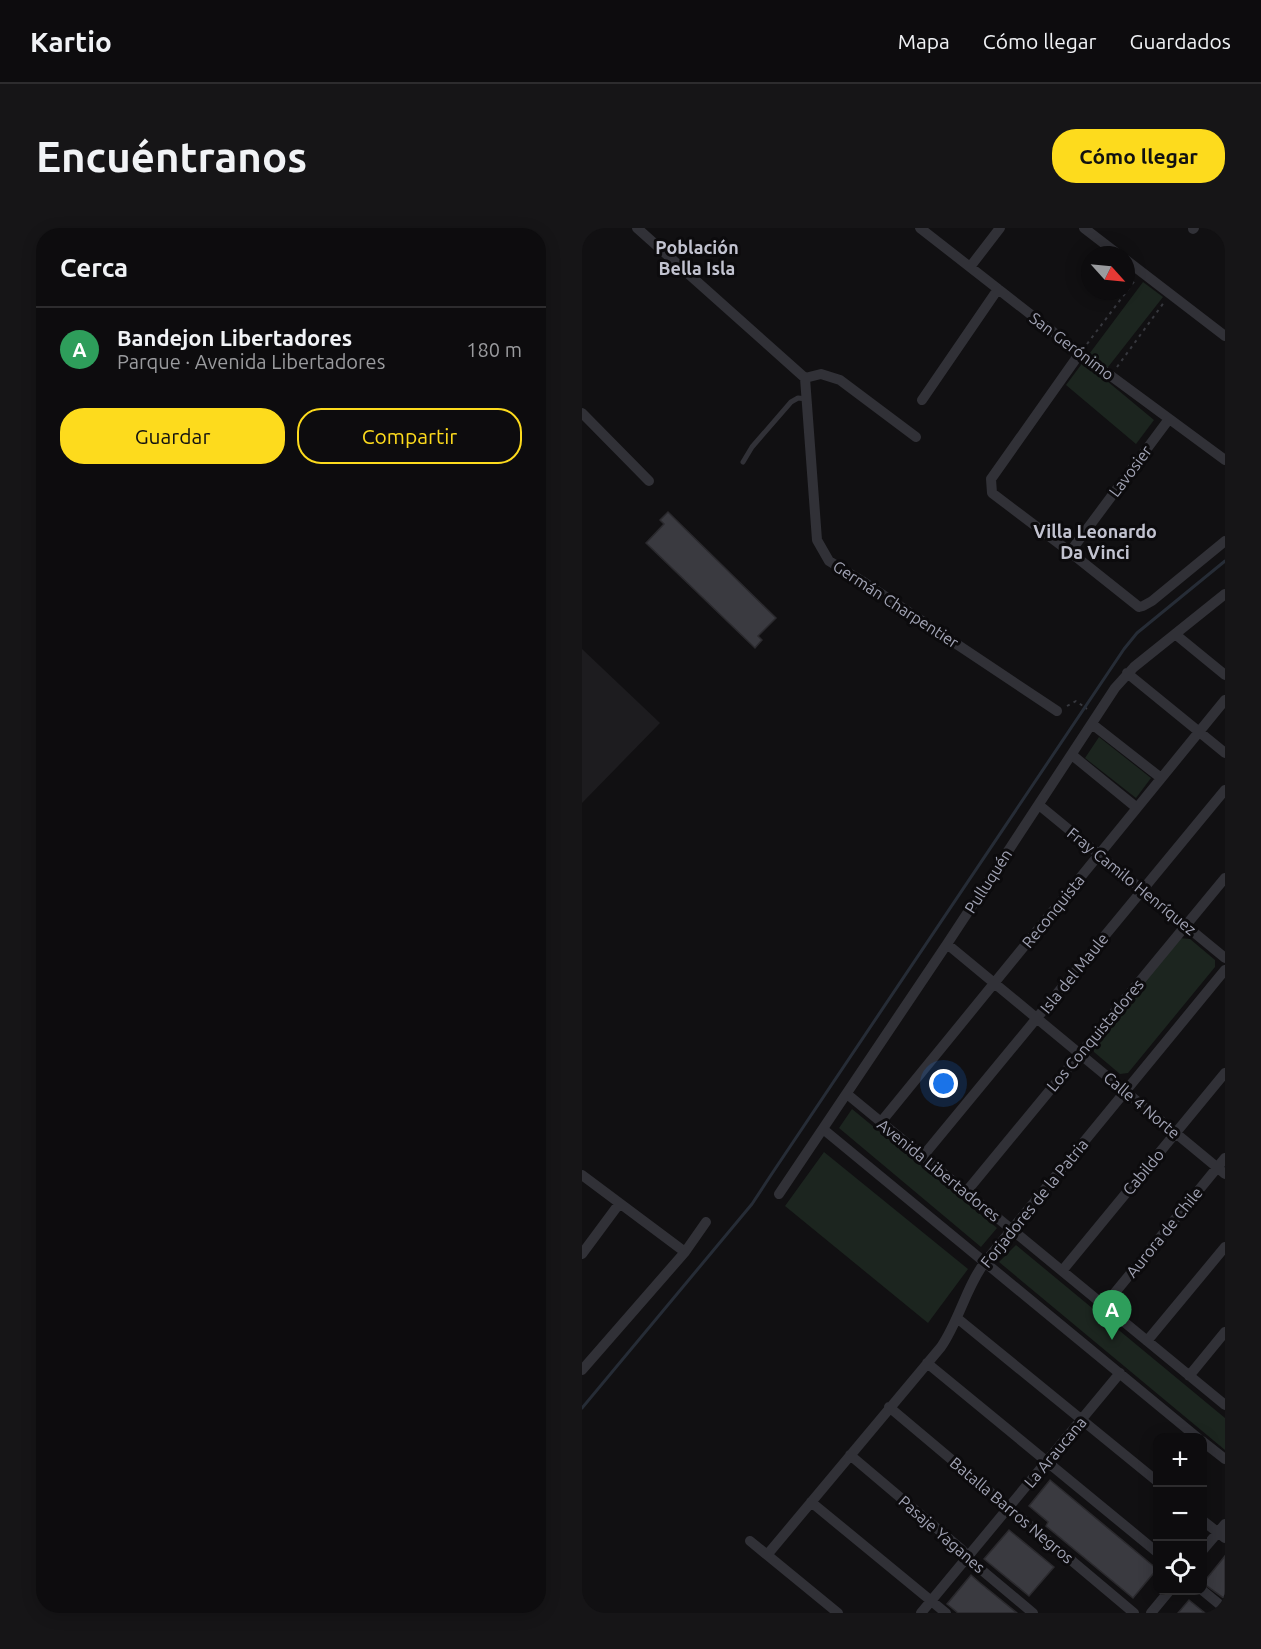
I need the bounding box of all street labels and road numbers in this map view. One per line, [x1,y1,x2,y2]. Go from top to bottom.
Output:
street label: San Gerónimo [1026,309,1118,383]
street label: Lavosier [1105,442,1155,500]
street label: Germán Charpentier [830,557,962,651]
street label: Fray Camilo Henríquez [1064,824,1200,938]
street label: Pulluquén [961,846,1015,916]
street label: Reconquista [1018,871,1088,951]
street label: Isla del Maule [1036,929,1112,1017]
street label: Los Conquistadores [1043,975,1147,1095]
street label: Calle 4 Norte [1100,1068,1184,1142]
street label: Avenida Libertadores [874,1115,1004,1225]
street label: Forjadores de la Patria [977,1135,1091,1271]
street label: Cabildo [1119,1145,1167,1199]
street label: Aurora de Chile [1122,1183,1206,1281]
street label: La Araucana [1020,1413,1090,1491]
street label: Batalla Barros Negros [947,1453,1077,1567]
street label: Pasaje Yaganes [895,1492,989,1576]

